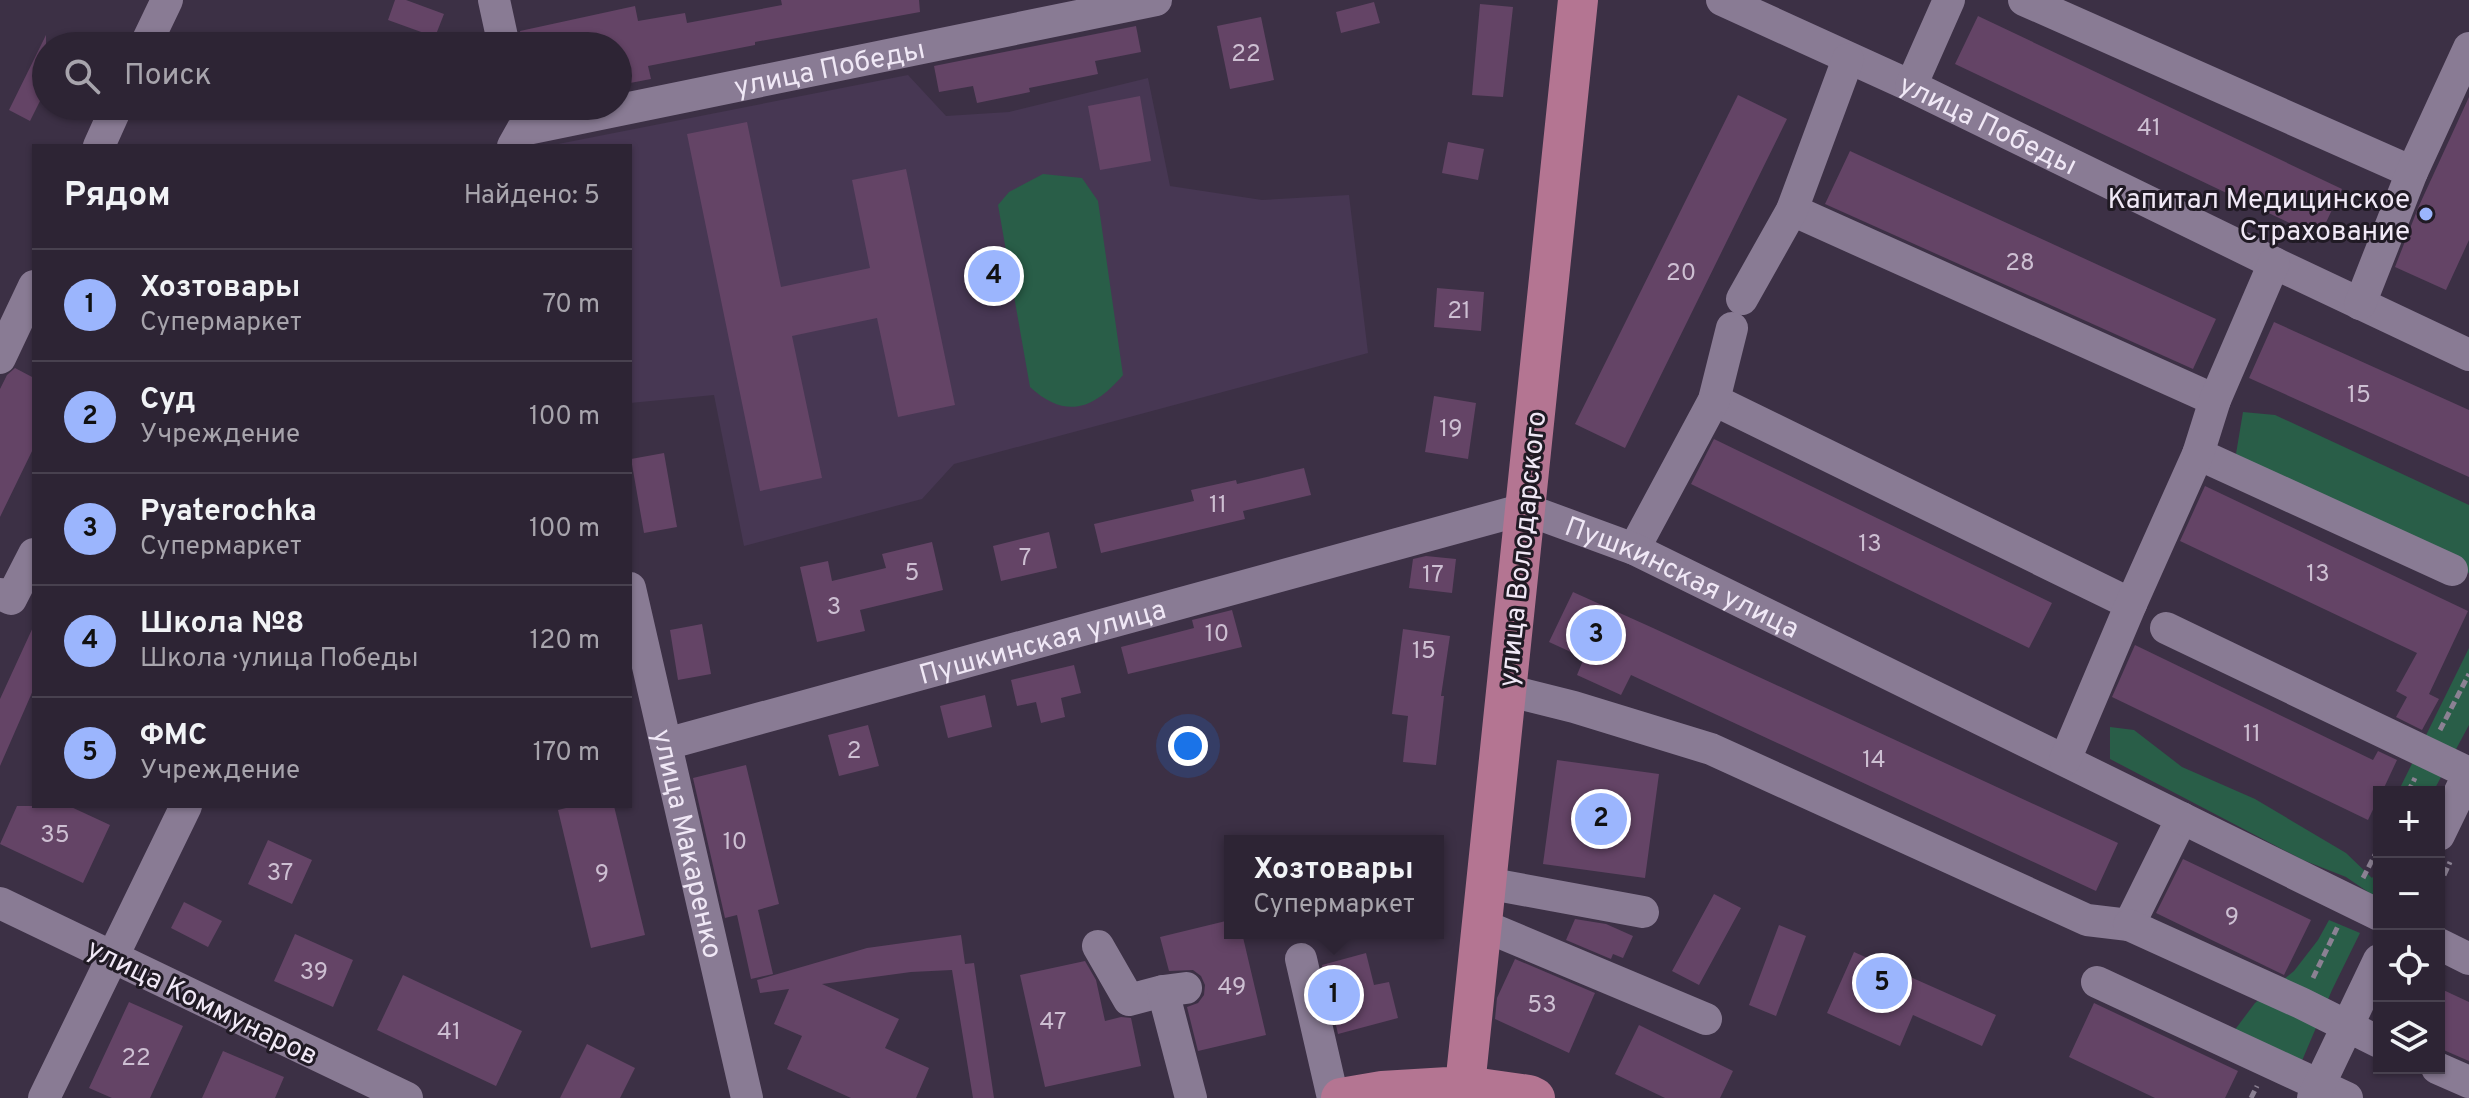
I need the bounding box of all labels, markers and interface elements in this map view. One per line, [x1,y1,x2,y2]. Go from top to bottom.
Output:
search box [32,32,632,120]
street label: улица Победы [731,33,928,107]
house number: 22 [1231,40,1261,70]
icon: search [60,54,104,98]
text: Поиск [124,58,212,95]
street label: улица Победы [1893,68,2082,185]
house number: 41 [2137,114,2161,144]
text: Рядом [64,175,171,218]
text: Найдено: 5 [464,180,600,213]
place label: Капитал Медицинское Страхование [2108,183,2410,251]
marker: Капитал Медицинское Страхование [2417,205,2435,223]
pin: 4 [968,246,1020,306]
house number: 28 [2005,249,2035,279]
house number: 20 [1666,259,1696,289]
text: Хозтовары [140,270,300,307]
text: 1 [85,289,95,322]
text: 70 m [542,289,600,322]
house number: 21 [1447,297,1471,327]
text: Супермаркет [140,307,302,340]
house number: 15 [2347,381,2371,411]
text: Суд [140,382,195,419]
text: 2 [82,401,98,434]
text: 100 m [529,401,600,434]
street label: улица Володарского [1492,409,1556,689]
house number: 19 [1439,415,1463,445]
text: Учреждение [140,419,300,452]
house number: 11 [1209,491,1227,521]
text: Pyaterochka [140,494,317,531]
street label: Пушкинская улица [1559,510,1804,648]
text: 3 [82,513,98,546]
text: 100 m [529,513,600,546]
house number: 13 [1858,530,1882,560]
text: Супермаркет [140,531,302,564]
house number: 7 [1019,544,1031,574]
house number: 5 [905,559,919,589]
house number: 13 [2306,560,2330,590]
house number: 17 [1422,561,1444,591]
house number: 3 [827,593,841,623]
street label: Пушкинская улица [916,593,1170,695]
pin: 3 [1570,605,1622,665]
text: Школа №8 [140,606,304,643]
house number: 10 [1205,620,1229,650]
text: 4 [82,625,98,658]
text: 120 m [530,625,600,658]
house number: 15 [1412,637,1436,667]
text: Школа · улица Победы [140,643,418,676]
text: ФМС [140,718,207,755]
house number: 11 [2243,720,2261,750]
street label: улица Макаренко [642,726,729,962]
your location [1168,726,1208,766]
text: 5 [82,737,98,770]
text: 170 m [533,737,600,770]
house number: 2 [847,737,861,767]
house number: 14 [1862,746,1886,776]
text: Учреждение [140,755,300,788]
map controls [2373,786,2445,1074]
button: + [2373,786,2445,858]
pin: 2 [1575,789,1627,849]
house number: 35 [40,821,70,851]
house number: 10 [723,828,747,858]
popup [1224,835,1444,939]
text: Хозтовары [1253,852,1414,889]
button: − [2373,858,2445,930]
house number: 37 [267,859,293,889]
house number: 9 [595,860,609,890]
text: Супермаркет [1253,889,1415,922]
house number: 9 [2225,903,2239,933]
button: locate [2373,930,2445,1002]
street label: улица Коммунаров [80,932,323,1075]
pin: 5 [1856,953,1908,1013]
house number: 39 [300,958,328,988]
pin: 1 [1308,965,1360,1025]
house number: 49 [1218,973,1246,1003]
house number: 53 [1527,991,1557,1021]
button: layers [2373,1002,2445,1074]
house number: 47 [1039,1008,1067,1038]
house number: 41 [437,1018,461,1048]
house number: 22 [121,1044,151,1074]

